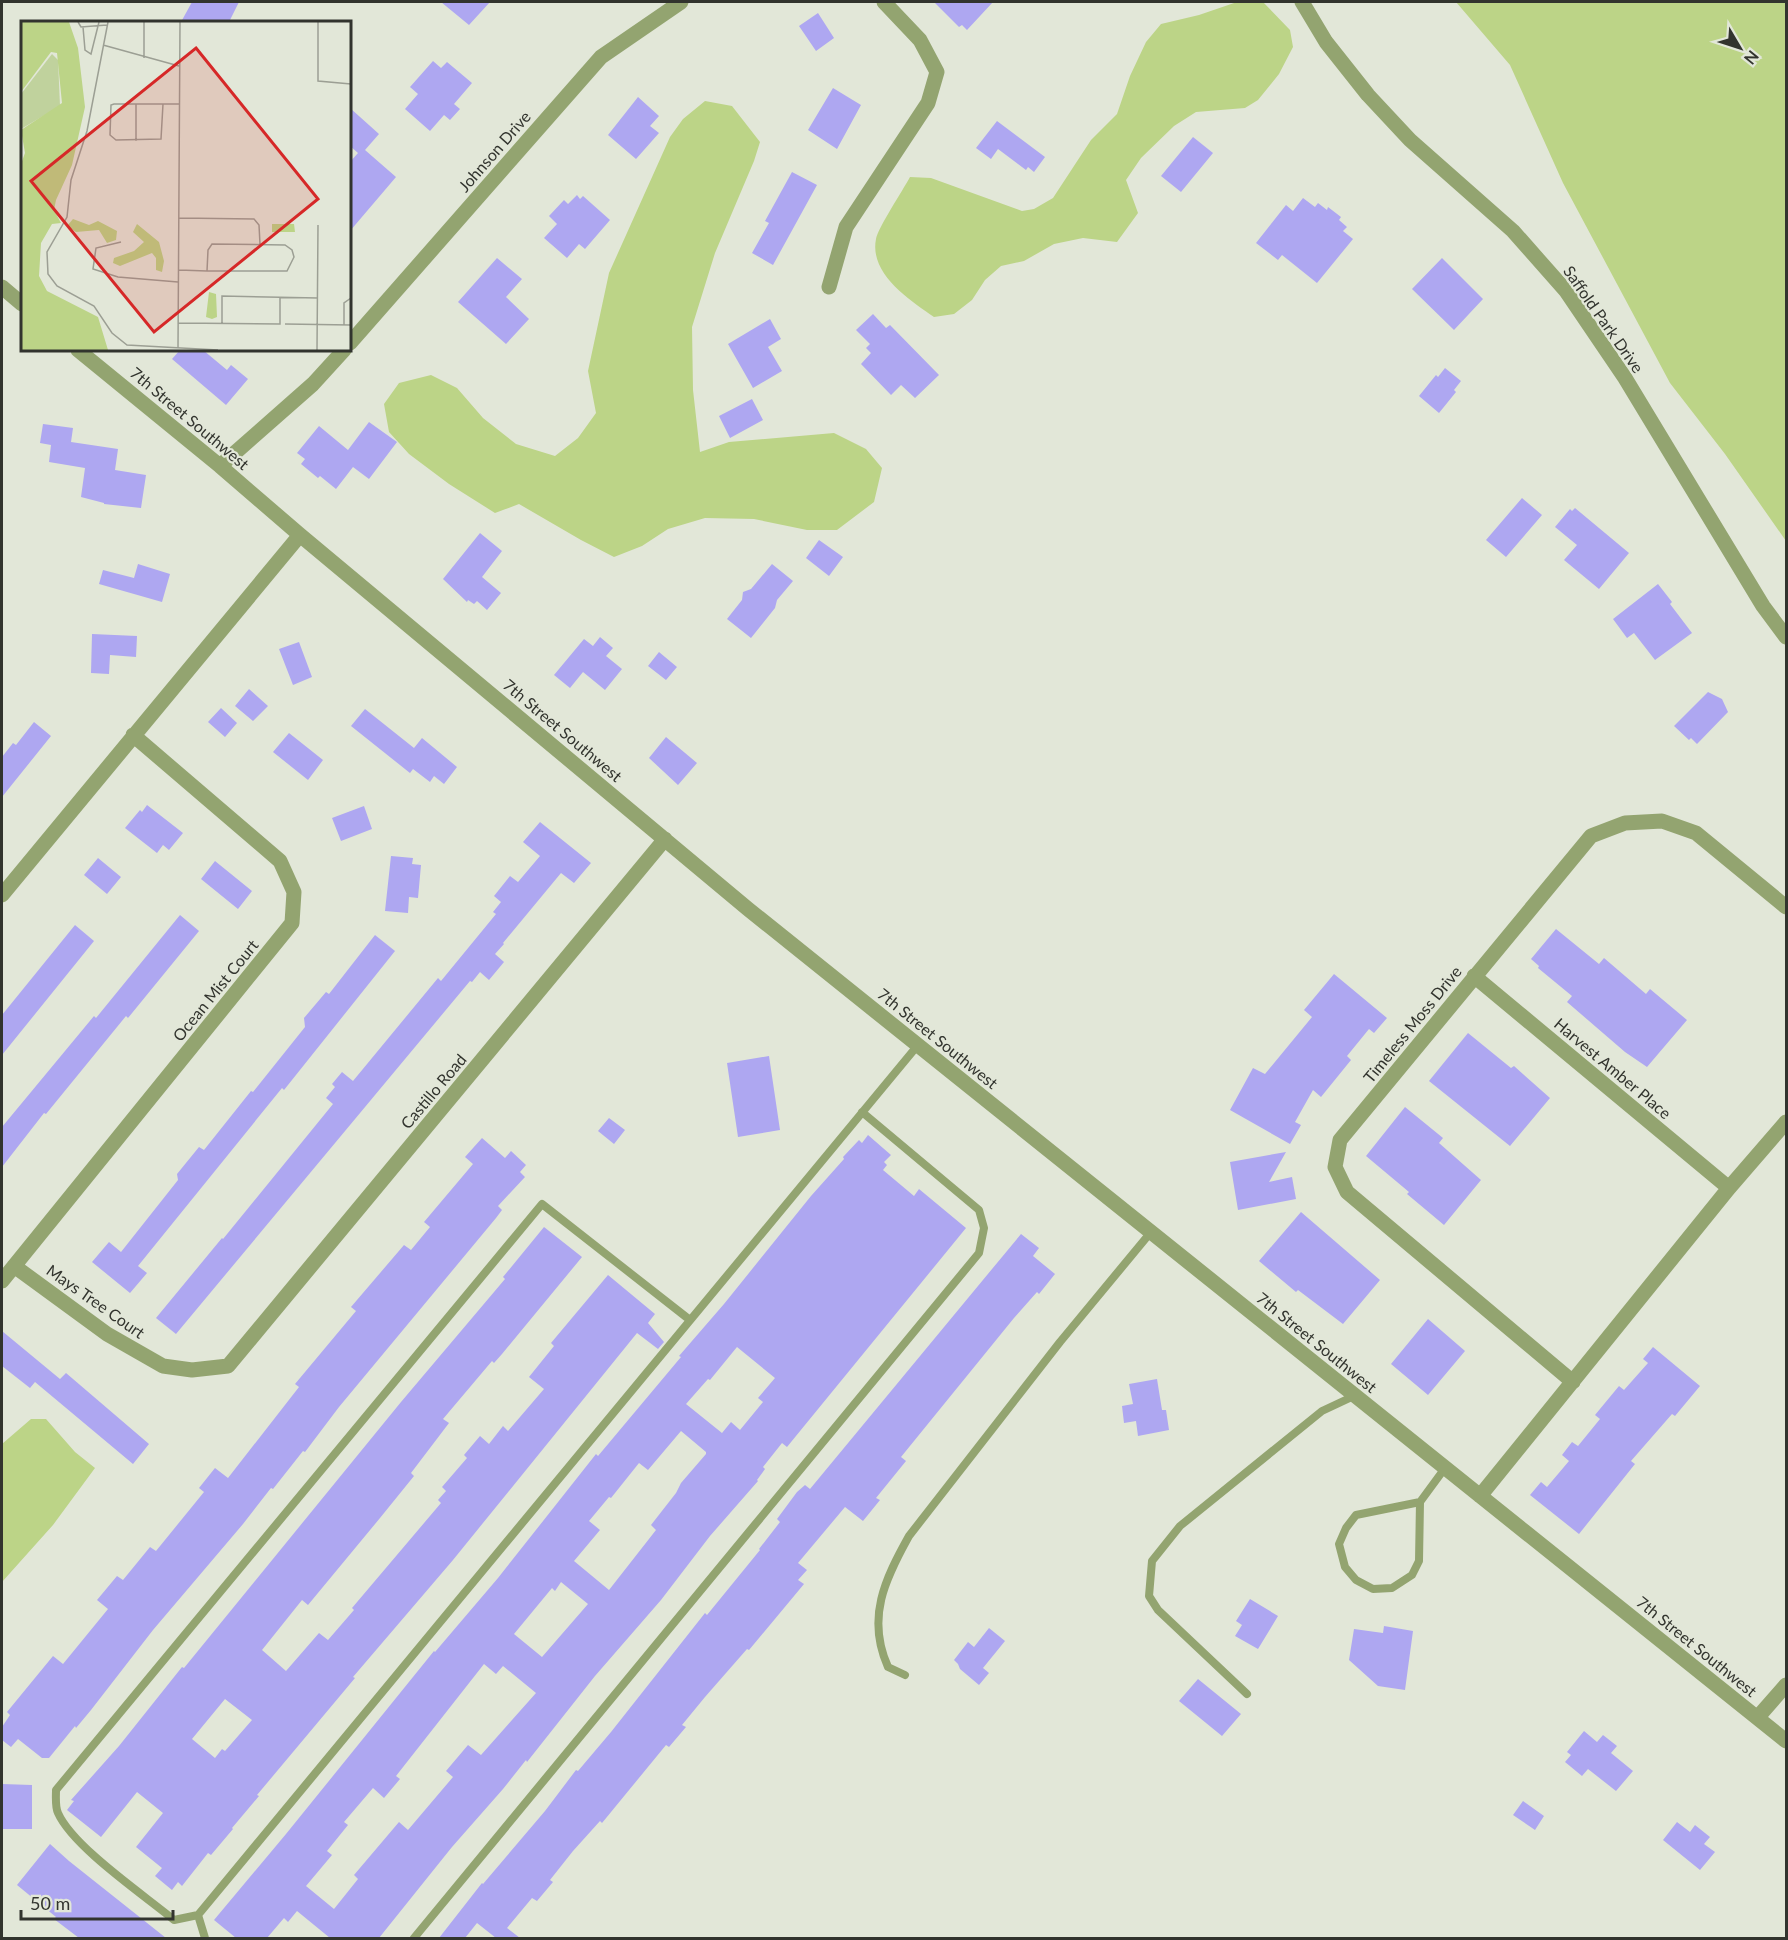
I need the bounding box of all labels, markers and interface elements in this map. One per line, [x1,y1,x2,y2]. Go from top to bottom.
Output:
north arrow [1710,18,1770,78]
inset map [21,21,351,351]
text: N [1741,47,1763,69]
street label: Johnson Drive [454,107,534,195]
street label: Saffold Park Drive [1560,262,1648,376]
street label: 7th Street Southwest [127,363,253,473]
street label: 7th Street Southwest [500,675,626,785]
street label: Ocean Mist Court [168,935,262,1045]
street label: Timeless Moss Drive [1359,962,1465,1086]
street label: 7th Street Southwest [874,984,1002,1092]
street label: Harvest Amber Place [1551,1014,1675,1122]
street label: Castillo Road [396,1050,470,1132]
street label: Mays Tree Court [43,1260,149,1342]
street label: 7th Street Southwest [1253,1288,1381,1396]
street label: 7th Street Southwest [1633,1592,1761,1700]
scale bar [21,1883,172,1921]
text: 50 m [30,1892,70,1914]

